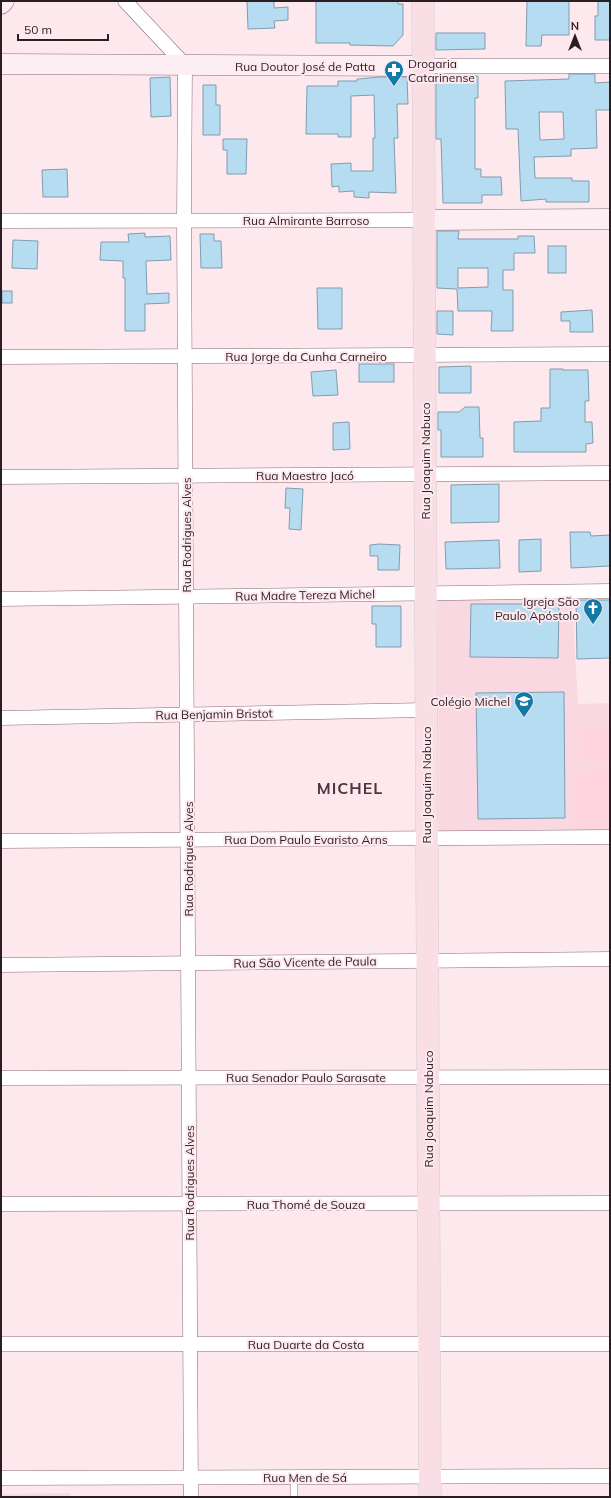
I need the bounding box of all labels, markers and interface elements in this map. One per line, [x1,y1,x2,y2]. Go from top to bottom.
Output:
scale bar [18,16,108,42]
north arrow [555,16,595,56]
text: N [571,19,579,33]
text: 50 m [24,22,52,37]
place label: Drogaria Catarinense [408,56,475,85]
street label: Rua Doutor José de Patta [235,59,375,74]
pharmacy icon: Drogaria Catarinense [383,59,405,87]
street label: Rua Almirante Barroso [243,213,369,228]
street label: Rua Jorge da Cunha Carneiro [225,349,387,364]
street label: Rua Joaquim Nabuco [418,402,433,520]
street label: Rua Maestro Jacó [256,468,354,483]
street label: Rua Rodrigues Alves [179,477,194,593]
street label: Rua Madre Tereza Michel [235,586,375,604]
place label: Igreja São Paulo Apóstolo [495,594,579,623]
church icon: Igreja São Paulo Apóstolo [582,597,604,625]
school or university icon: Colégio Michel [513,690,535,718]
place label: Colégio Michel [430,694,510,709]
street label: Rua Benjamin Bristot [155,705,273,723]
street label: Rua Joaquim Nabuco [419,726,434,844]
district label: MICHEL [317,778,383,798]
street label: Rua Rodrigues Alves [181,801,196,917]
street label: Rua Dom Paulo Evaristo Arns [224,832,388,847]
street label: Rua São Vicente de Paula [233,953,377,971]
street label: Rua Joaquim Nabuco [421,1050,436,1168]
street label: Rua Senador Paulo Sarasate [226,1070,386,1085]
street label: Rua Rodrigues Alves [182,1125,197,1241]
street label: Rua Thomé de Souza [247,1197,365,1212]
street label: Rua Duarte da Costa [248,1337,364,1352]
street label: Rua Men de Sá [263,1470,347,1485]

